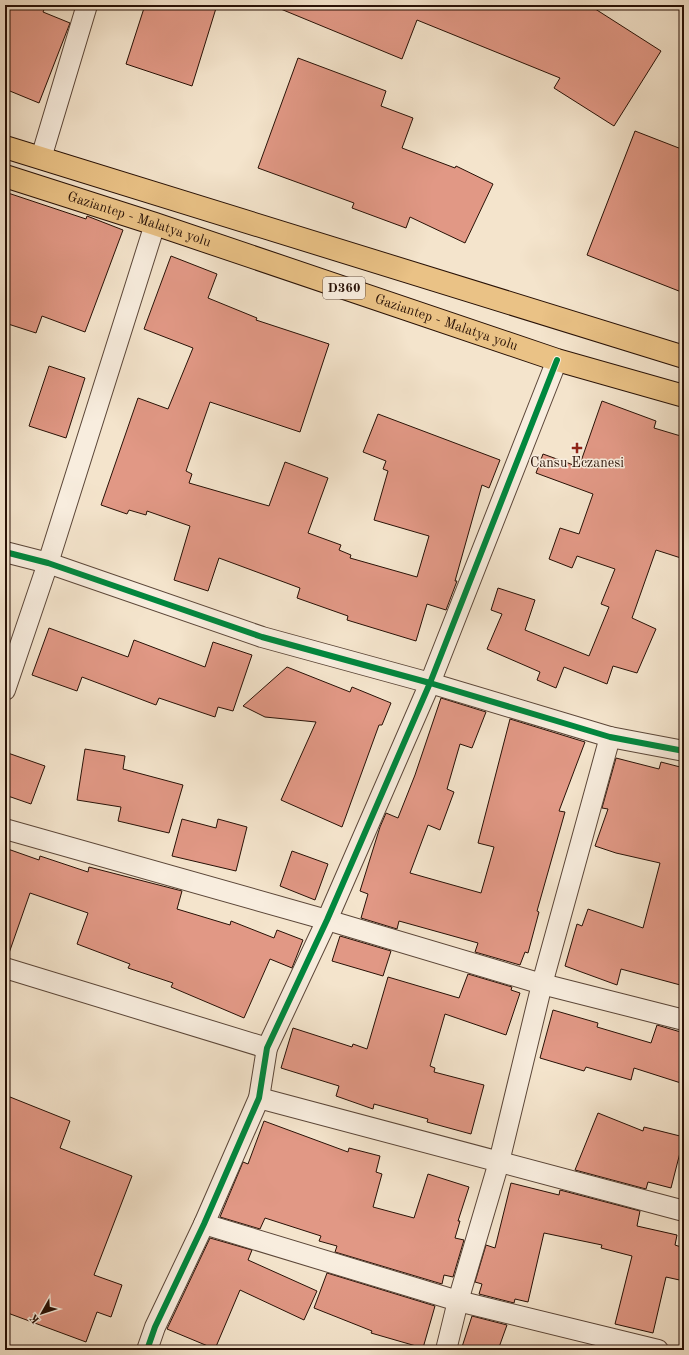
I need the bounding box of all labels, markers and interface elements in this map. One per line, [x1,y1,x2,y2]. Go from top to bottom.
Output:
street label: Gaziantep - Malatya yolu [66,189,213,250]
road number: D360 [323,277,365,299]
street label: Gaziantep - Malatya yolu [373,292,520,353]
marker: Cansu Eczanesi [572,443,582,453]
place label: Cansu Eczanesi [530,456,624,470]
north arrow [22,1293,62,1333]
text: K [28,1311,42,1325]

